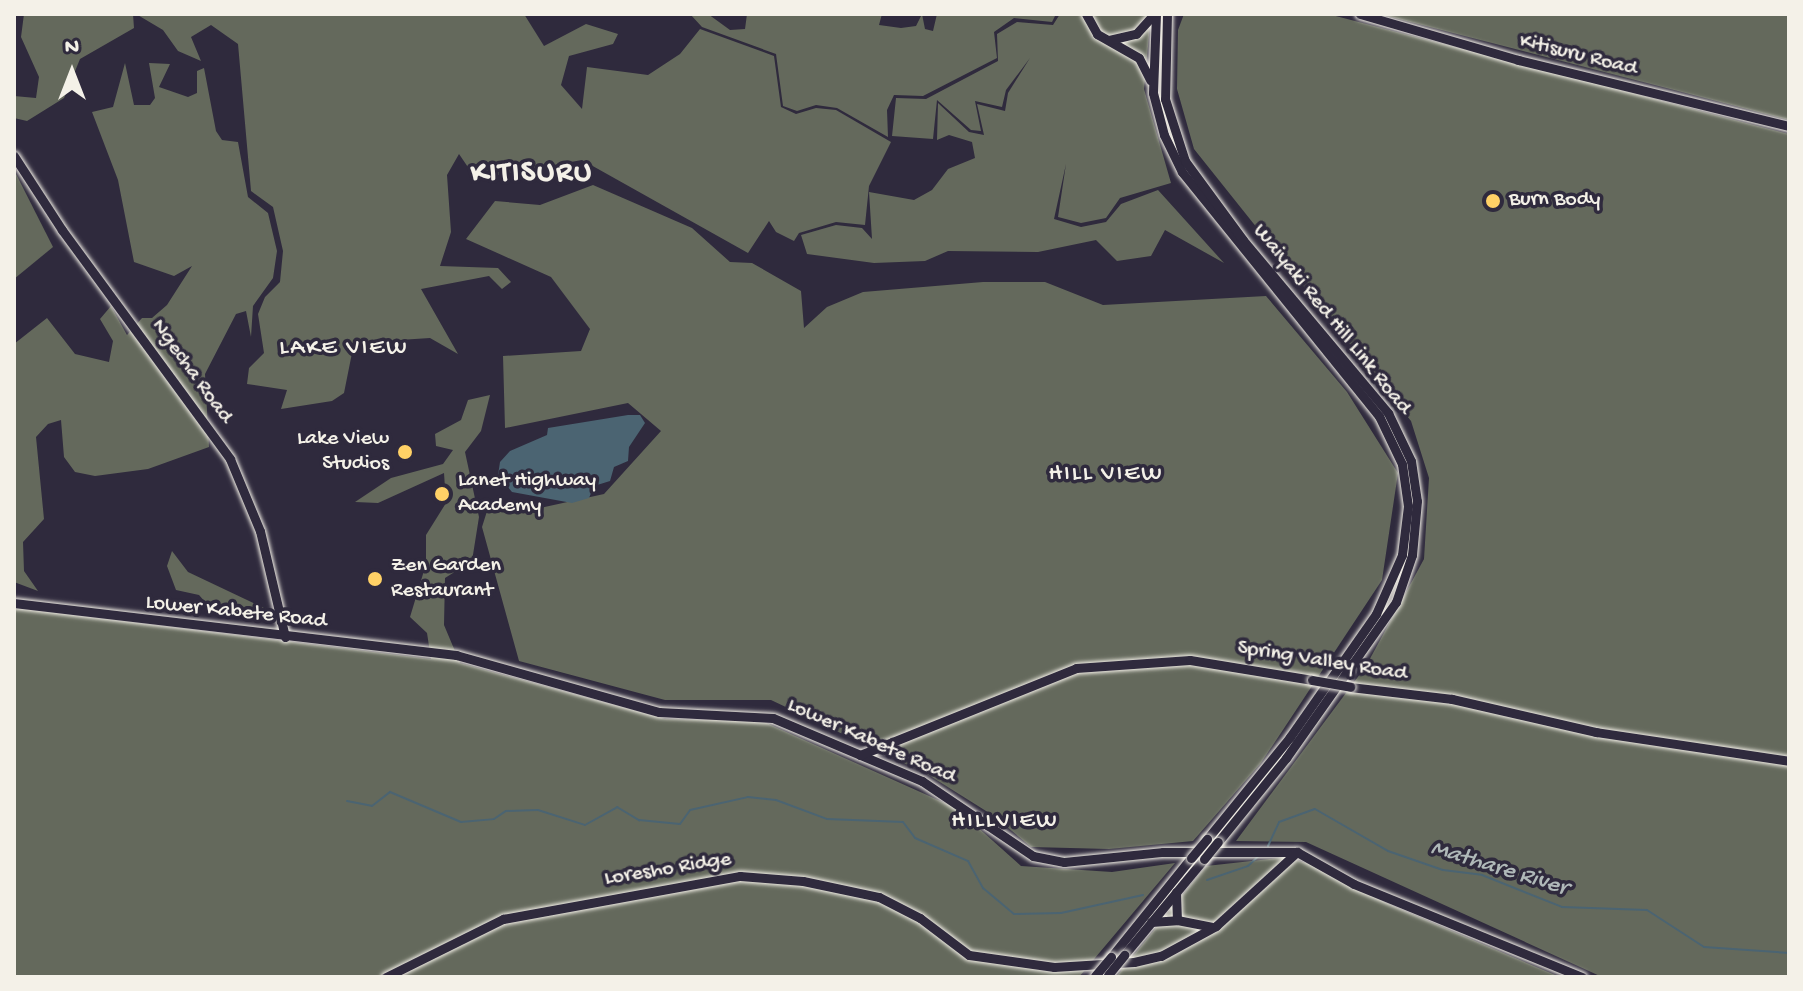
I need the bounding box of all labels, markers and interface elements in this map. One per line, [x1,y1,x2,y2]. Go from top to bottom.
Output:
street label: Kitisuru Road [1516,29,1640,83]
north arrow [32,32,112,112]
text: N [65,35,79,61]
district label: KITISURU [471,157,593,193]
place label: Burn Body [1509,188,1600,214]
marker: Burn Body [1484,192,1502,210]
street label: Waiyaki Red Hill Link Road [1246,219,1416,421]
street label: Ngecha Road [144,314,238,430]
district label: LAKE VIEW [279,335,409,363]
place label: Lake View Studios [297,426,389,478]
marker: Lake View Studios [396,443,414,461]
district label: HILL VIEW [1048,461,1164,489]
place label: Lanet Highway Academy [458,468,596,520]
marker: Lanet Highway Academy [433,485,451,503]
place label: Zen Garden Restaurant [391,553,501,604]
marker: Zen Garden Restaurant [366,570,384,588]
street label: Lower Kabete Road [144,590,328,636]
street label: Spring Valley Road [1235,636,1409,688]
street label: Lower Kabete Road [783,693,959,791]
district label: HILLVIEW [951,808,1059,836]
water label: Mathare River [1427,835,1571,903]
street label: Loresho Ridge [603,847,733,893]

